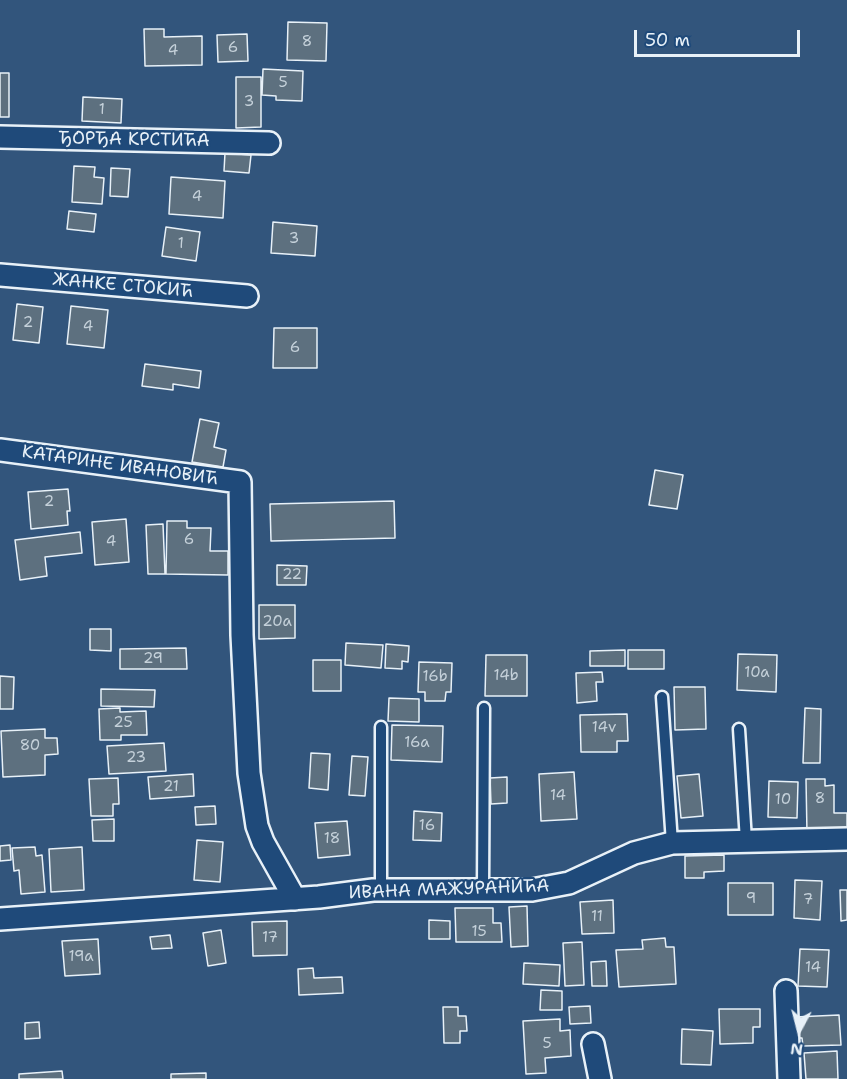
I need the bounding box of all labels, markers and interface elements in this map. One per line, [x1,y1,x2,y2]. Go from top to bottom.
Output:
scale bar [637,18,804,56]
text: 50 m [645,28,690,52]
house number: 8 [302,33,312,51]
house number: 6 [228,39,238,57]
house number: 4 [168,42,178,60]
house number: 5 [278,74,288,92]
house number: 3 [244,93,254,111]
house number: 1 [99,101,105,119]
street label: ЂОРЂА КРСТИЋА [58,128,210,152]
house number: 4 [192,188,202,206]
house number: 3 [289,230,299,248]
house number: 1 [178,235,184,253]
street label: ЖАНКЕ СТОКИЋ [52,269,194,303]
house number: 2 [23,314,33,332]
house number: 4 [83,318,93,336]
house number: 6 [290,339,300,357]
street label: КАТАРИНЕ ИВАНОВИЋ [20,442,220,490]
house number: 2 [44,493,54,511]
house number: 6 [184,531,194,549]
house number: 4 [106,533,116,551]
house number: 22 [282,566,302,584]
house number: 20a [262,613,292,631]
house number: 29 [143,650,163,668]
house number: 10a [744,664,770,682]
house number: 14b [494,667,518,685]
house number: 16b [422,668,448,686]
house number: 25 [113,714,133,732]
house number: 14v [592,719,616,737]
house number: 16a [404,734,430,752]
house number: 80 [20,737,40,755]
house number: 23 [126,749,146,767]
house number: 21 [163,778,179,796]
house number: 14 [550,787,566,805]
house number: 8 [815,790,825,808]
house number: 10 [775,791,791,809]
house number: 16 [419,817,435,835]
house number: 18 [324,830,340,848]
street label: ИВАНА МАЖУРАНИЋА [348,876,550,904]
house number: 9 [746,890,756,908]
house number: 7 [803,891,813,909]
house number: 11 [591,908,603,926]
house number: 15 [471,923,487,941]
house number: 17 [262,929,278,947]
house number: 19a [68,948,94,966]
house number: 14 [805,959,821,977]
north arrow [769,1001,829,1061]
house number: 5 [542,1035,552,1053]
text: N [789,1038,804,1061]

